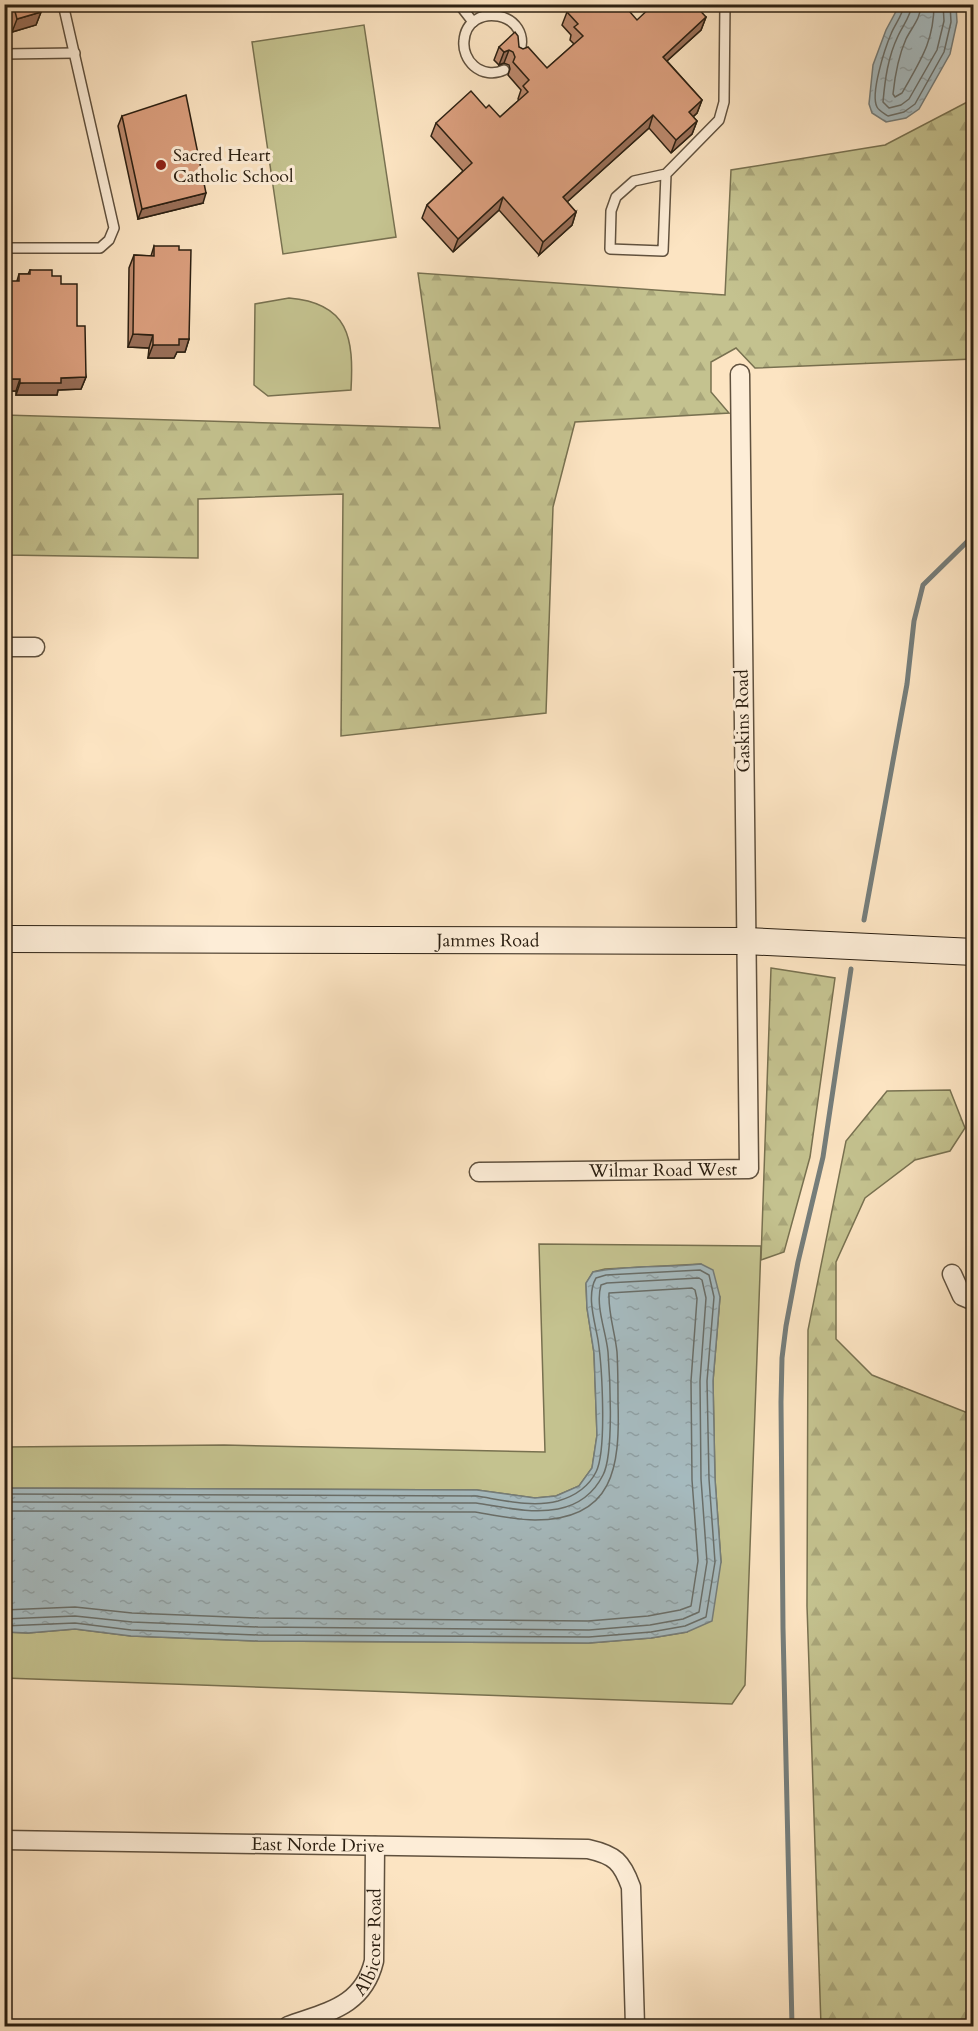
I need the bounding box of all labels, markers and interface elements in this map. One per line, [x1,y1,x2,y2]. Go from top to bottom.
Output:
place label: Sacred Heart Catholic School [173,143,294,189]
marker: Sacred Heart Catholic School [154,158,168,172]
street label: Gaskins Road [730,669,756,773]
street label: Jammes Road [433,928,540,953]
street label: Wilmar Road West [588,1157,738,1183]
street label: East Norde Drive [251,1831,385,1858]
street label: Albicore Road [348,1888,387,2001]

